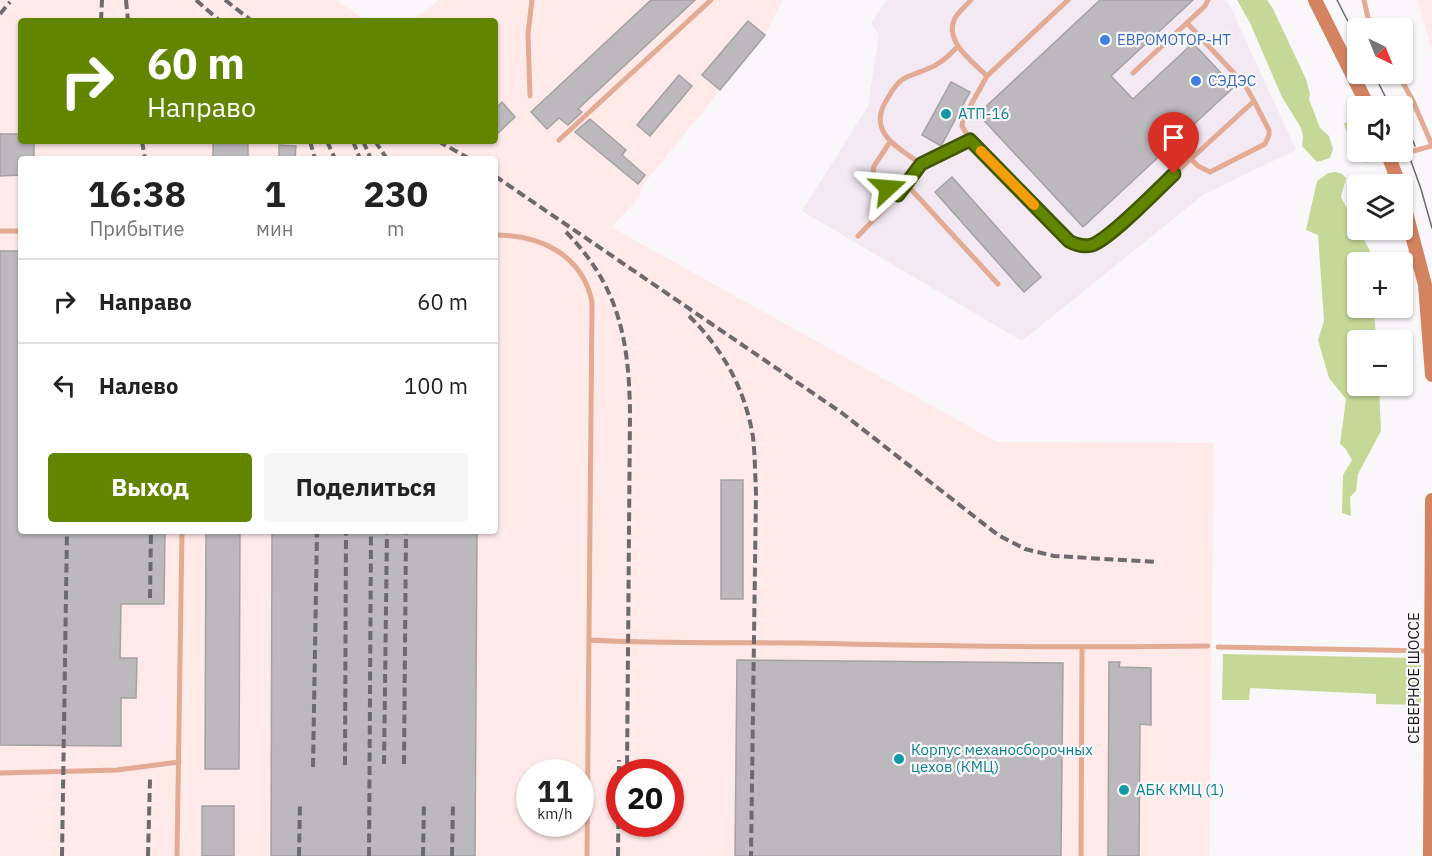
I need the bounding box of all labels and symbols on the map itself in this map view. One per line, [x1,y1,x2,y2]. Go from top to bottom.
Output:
north arrow [1347,18,1413,84]
place label: ЕВРОМОТОР-НТ [1117,30,1231,49]
marker: ЕВРОМОТОР-НТ [1098,33,1112,47]
place label: СЭДЭС [1208,71,1256,90]
marker: СЭДЭС [1189,74,1203,88]
place label: АТП-16 [958,104,1010,123]
marker: АТП-16 [939,107,953,121]
pin [1148,112,1199,174]
position arrow [856,156,920,220]
street label: СЕВЕРНОЕ ШОССЕ [1404,612,1423,744]
place label: Корпус механосборочных цехов (КМЦ) [911,740,1093,776]
marker: Корпус механосборочных цехов (КМЦ) [892,752,906,766]
speed limit sign: 20 [606,759,684,837]
place label: АБК КМЦ (1) [1136,780,1224,799]
marker: АБК КМЦ (1) [1117,783,1131,797]

